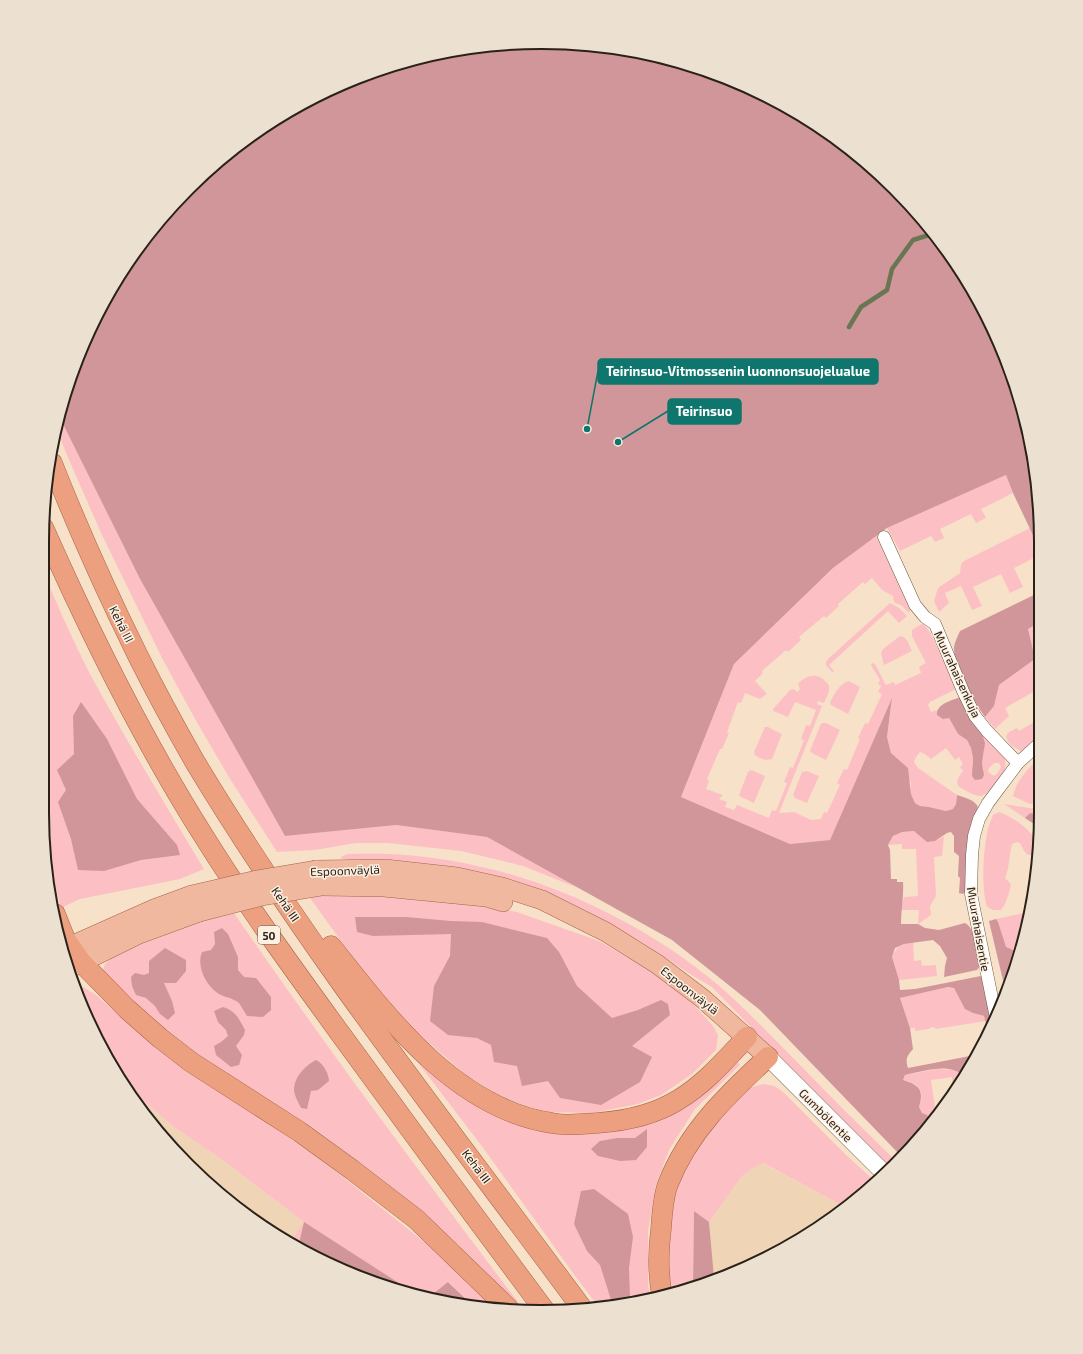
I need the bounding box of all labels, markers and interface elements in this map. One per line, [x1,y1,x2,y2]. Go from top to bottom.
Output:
callout: Teirinsuo-Vitmossenin luonnonsuojelualue [598,359,878,384]
text: Teirinsuo-Vitmossenin luonnonsuojelualue [606,363,870,379]
callout: Teirinsuo [668,399,741,424]
text: Teirinsuo [676,403,733,419]
street label: Kehä III [107,603,137,645]
street label: Muurahaisenkuja [931,628,984,720]
street label: Espoonväylä [310,862,380,878]
street label: Kehä III [269,884,303,924]
street label: Muurahaisentie [965,886,993,972]
road number: 50 [258,926,280,944]
street label: Espoonväylä [658,963,722,1017]
street label: Gumbölentie [796,1085,856,1145]
street label: Kehä III [460,1146,494,1186]

